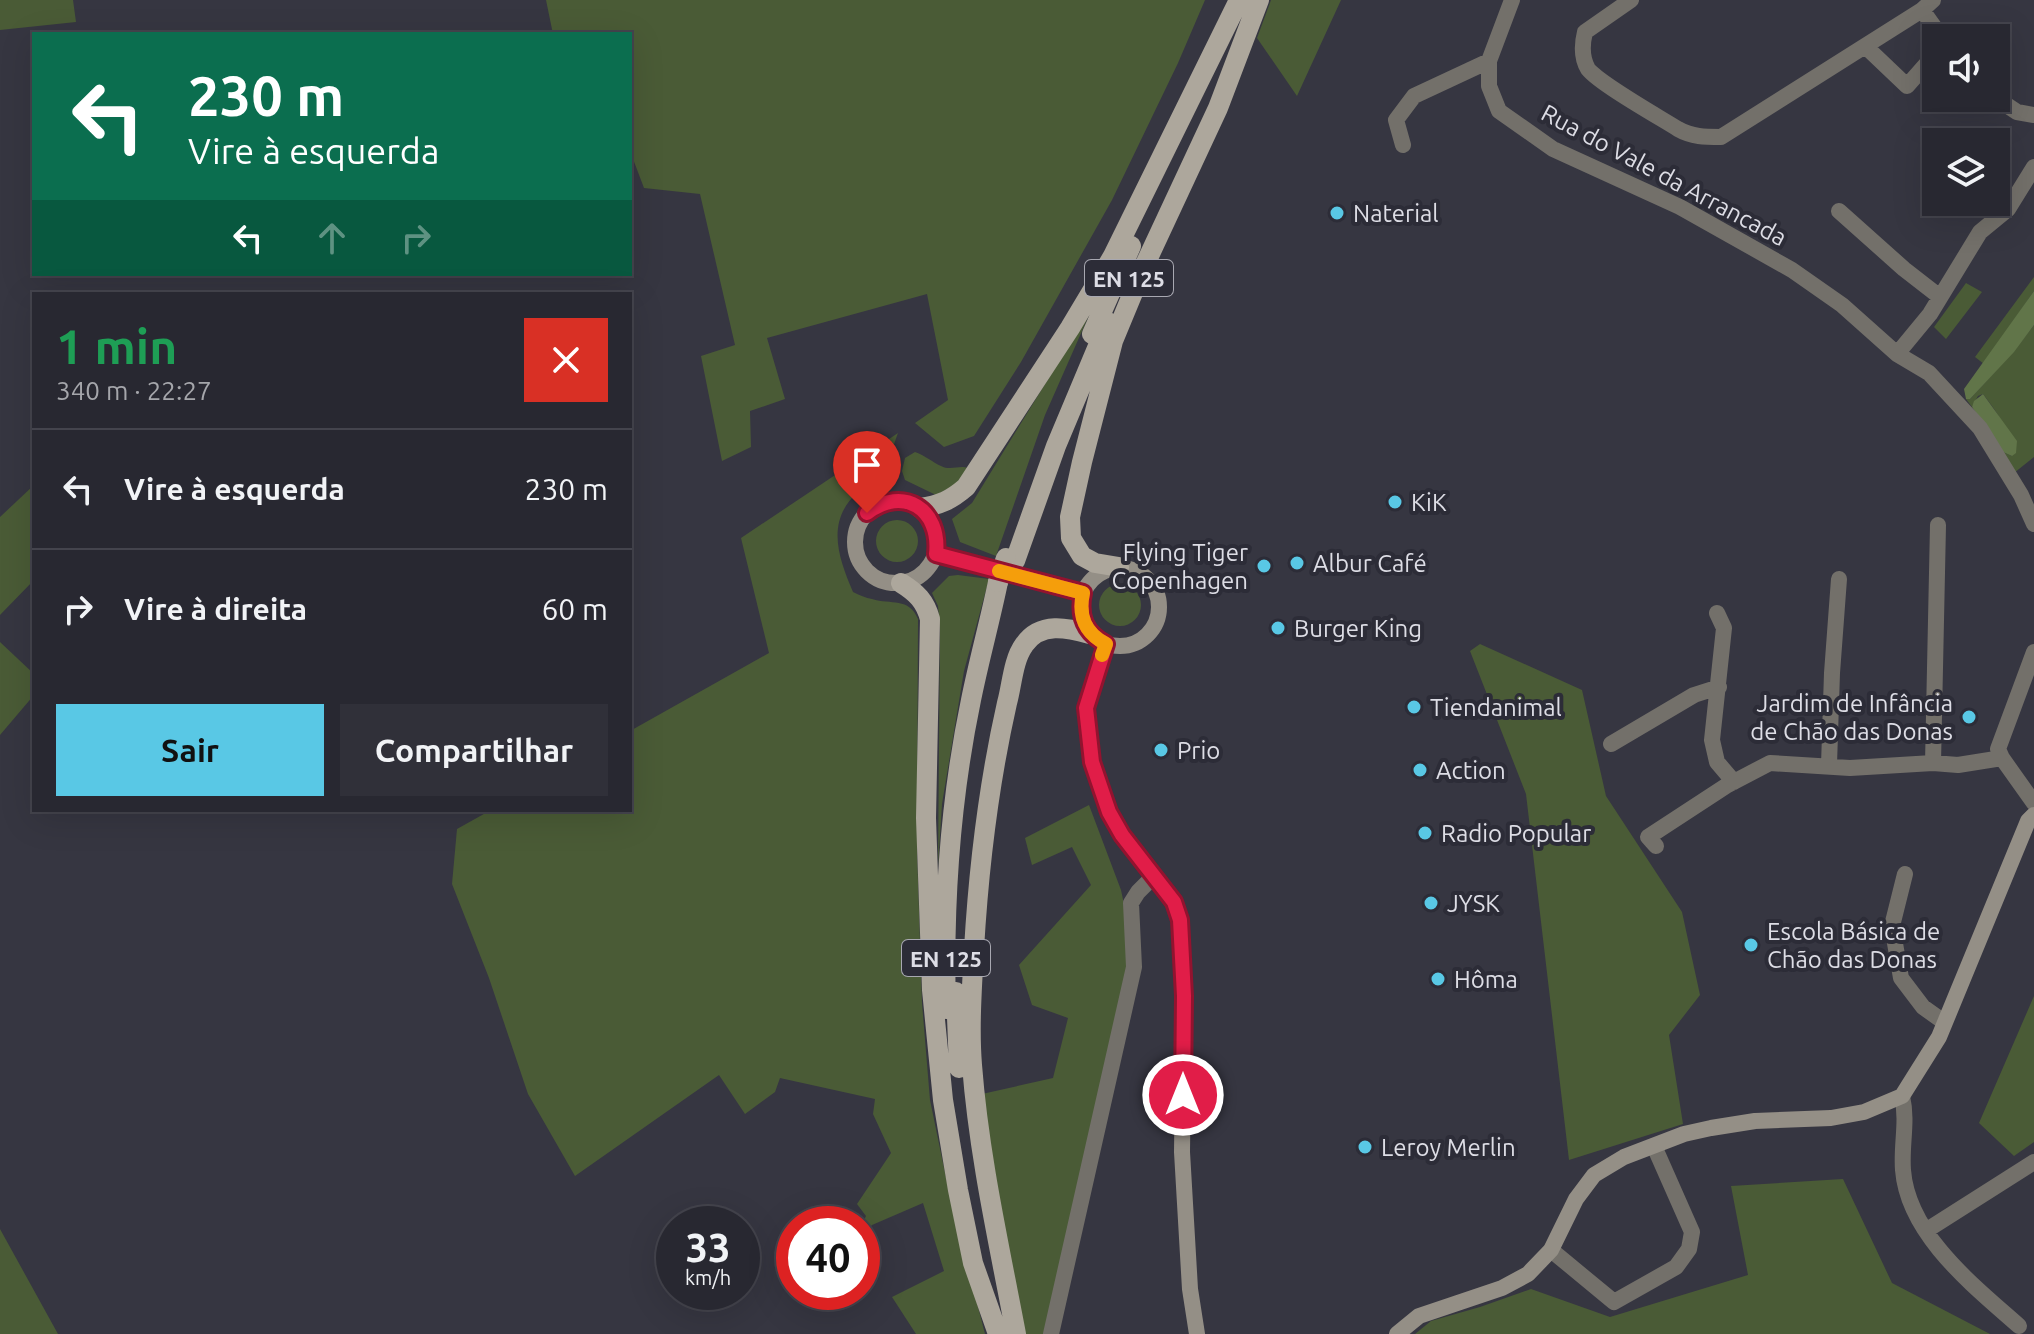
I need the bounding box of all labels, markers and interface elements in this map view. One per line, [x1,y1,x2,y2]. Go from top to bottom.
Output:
map controls [1922,24,2010,216]
button: sound [1922,24,2010,112]
icon: left [56,64,160,168]
text: 230 m [188,64,344,127]
street label: Rua do Vale da Arrancada [1537,99,1791,251]
button: layers [1922,128,2010,216]
text: Vire à esquerda [188,130,439,171]
place label: Naterial [1353,200,1439,227]
marker: Naterial [1328,204,1346,222]
icon: left [226,216,270,260]
icon: ahead [310,216,354,260]
icon: right [394,216,438,260]
road number: EN 125 [1085,260,1173,296]
button: close [524,318,608,402]
text: 1 min [56,319,177,373]
text: 340 m · 22:27 [56,376,212,405]
pin [833,431,901,513]
icon: arrive [845,443,889,487]
icon: left [56,467,100,511]
text: Vire à esquerda [124,472,345,506]
text: 230 m [524,472,608,506]
place label: KiK [1411,489,1447,516]
marker: KiK [1386,493,1404,511]
place label: Flying Tiger Copenhagen [1111,539,1248,594]
place label: Albur Café [1313,550,1427,577]
marker: Albur Café [1288,554,1306,572]
marker: Flying Tiger Copenhagen [1255,557,1273,575]
icon: right [56,587,100,631]
text: Vire à direita [124,592,307,626]
text: 60 m [541,592,608,626]
place label: Burger King [1294,615,1422,642]
marker: Burger King [1269,619,1287,637]
place label: Jardim de Infância de Chão das Donas [1750,690,1953,745]
place label: Tiendanimal [1430,694,1562,721]
marker: Tiendanimal [1405,698,1423,716]
button: Sair [56,704,324,796]
button: Compartilhar [340,704,608,796]
marker: Jardim de Infância de Chão das Donas [1960,708,1978,726]
place label: Prio [1177,737,1220,764]
marker: Prio [1152,741,1170,759]
place label: Action [1436,757,1506,784]
marker: Action [1411,761,1429,779]
place label: Radio Popular [1441,820,1591,847]
marker: Radio Popular [1416,824,1434,842]
place label: JYSK [1447,890,1500,917]
marker: JYSK [1422,894,1440,912]
place label: Escola Básica de Chão das Donas [1767,918,1940,973]
marker: Escola Básica de Chão das Donas [1742,936,1760,954]
road number: EN 125 [902,940,990,976]
place label: Hôma [1454,966,1518,993]
marker: Hôma [1429,970,1447,988]
position arrow [1141,1053,1225,1137]
place label: Leroy Merlin [1381,1134,1516,1161]
marker: Leroy Merlin [1356,1138,1374,1156]
speed limit sign: 40 [776,1206,880,1310]
text: 33 [685,1225,731,1270]
text: km/h [685,1266,731,1289]

